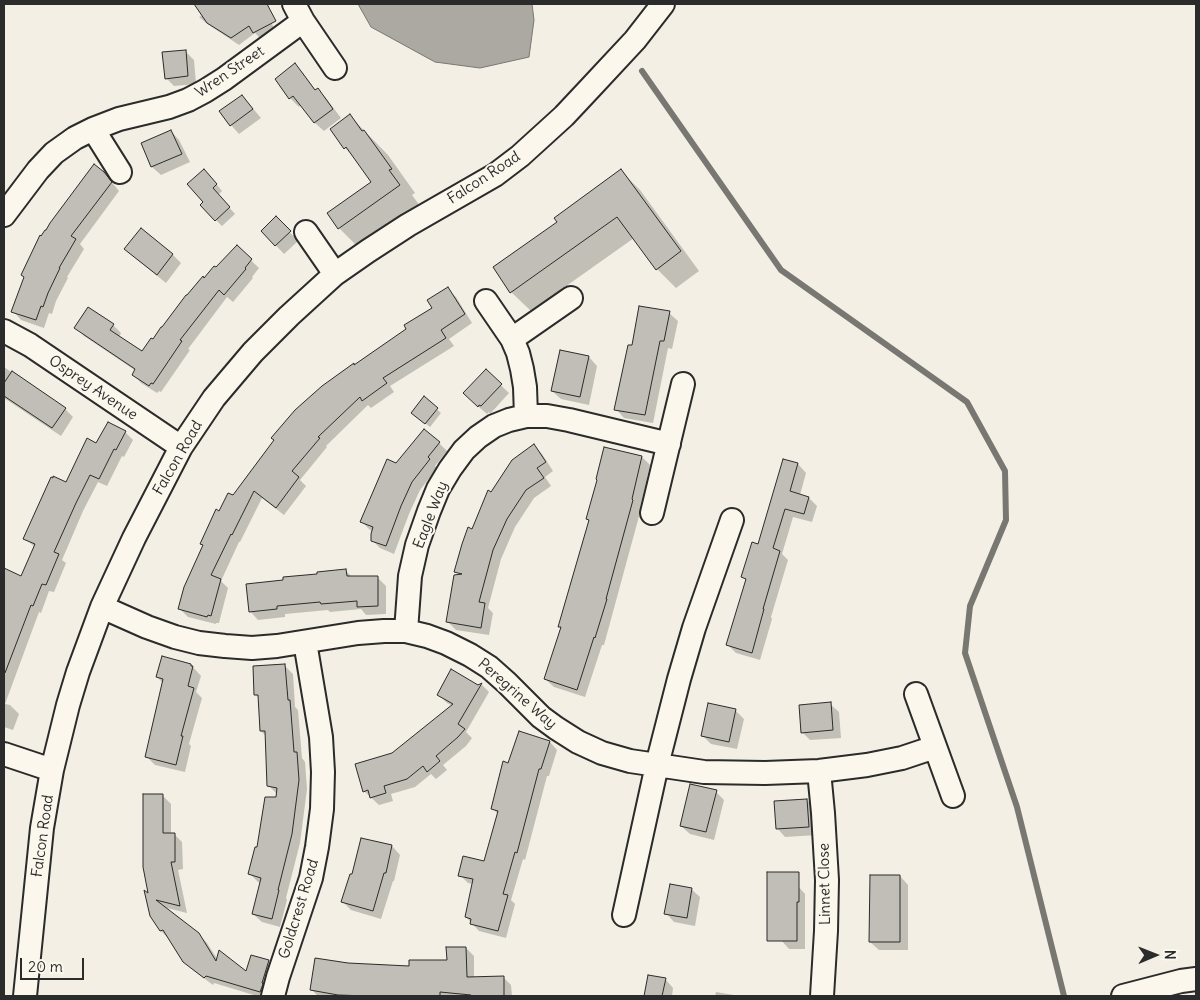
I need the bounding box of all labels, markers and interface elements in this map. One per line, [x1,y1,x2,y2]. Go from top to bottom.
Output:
street label: Wren Street [192,42,268,102]
street label: Falcon Road [444,148,524,208]
street label: Osprey Avenue [45,352,141,424]
street label: Falcon Road [149,418,207,498]
street label: Eagle Way [410,479,452,551]
street label: Peregrine Way [474,655,560,733]
street label: Falcon Road [28,794,58,878]
street label: Linnet Close [815,843,835,925]
street label: Goldcrest Road [275,857,323,961]
north arrow [1130,930,1180,980]
scale bar [22,948,86,980]
text: N [1161,950,1179,960]
text: 20 m [28,957,63,976]

